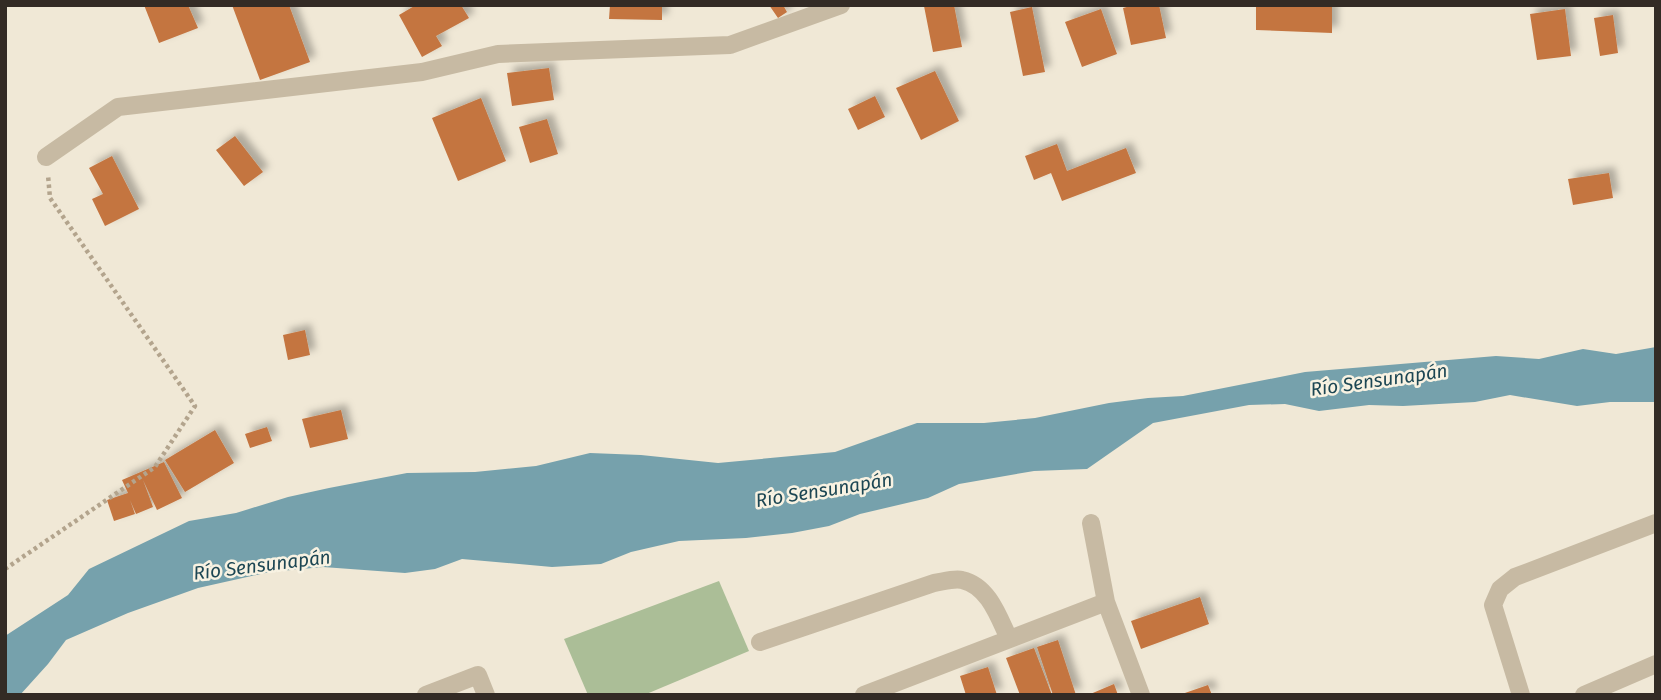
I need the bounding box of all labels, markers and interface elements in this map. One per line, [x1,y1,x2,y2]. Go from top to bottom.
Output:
water label: Río Sensunapán [1309,359,1449,401]
water label: Río Sensunapán [754,468,894,512]
water label: Río Sensunapán [192,545,332,585]

